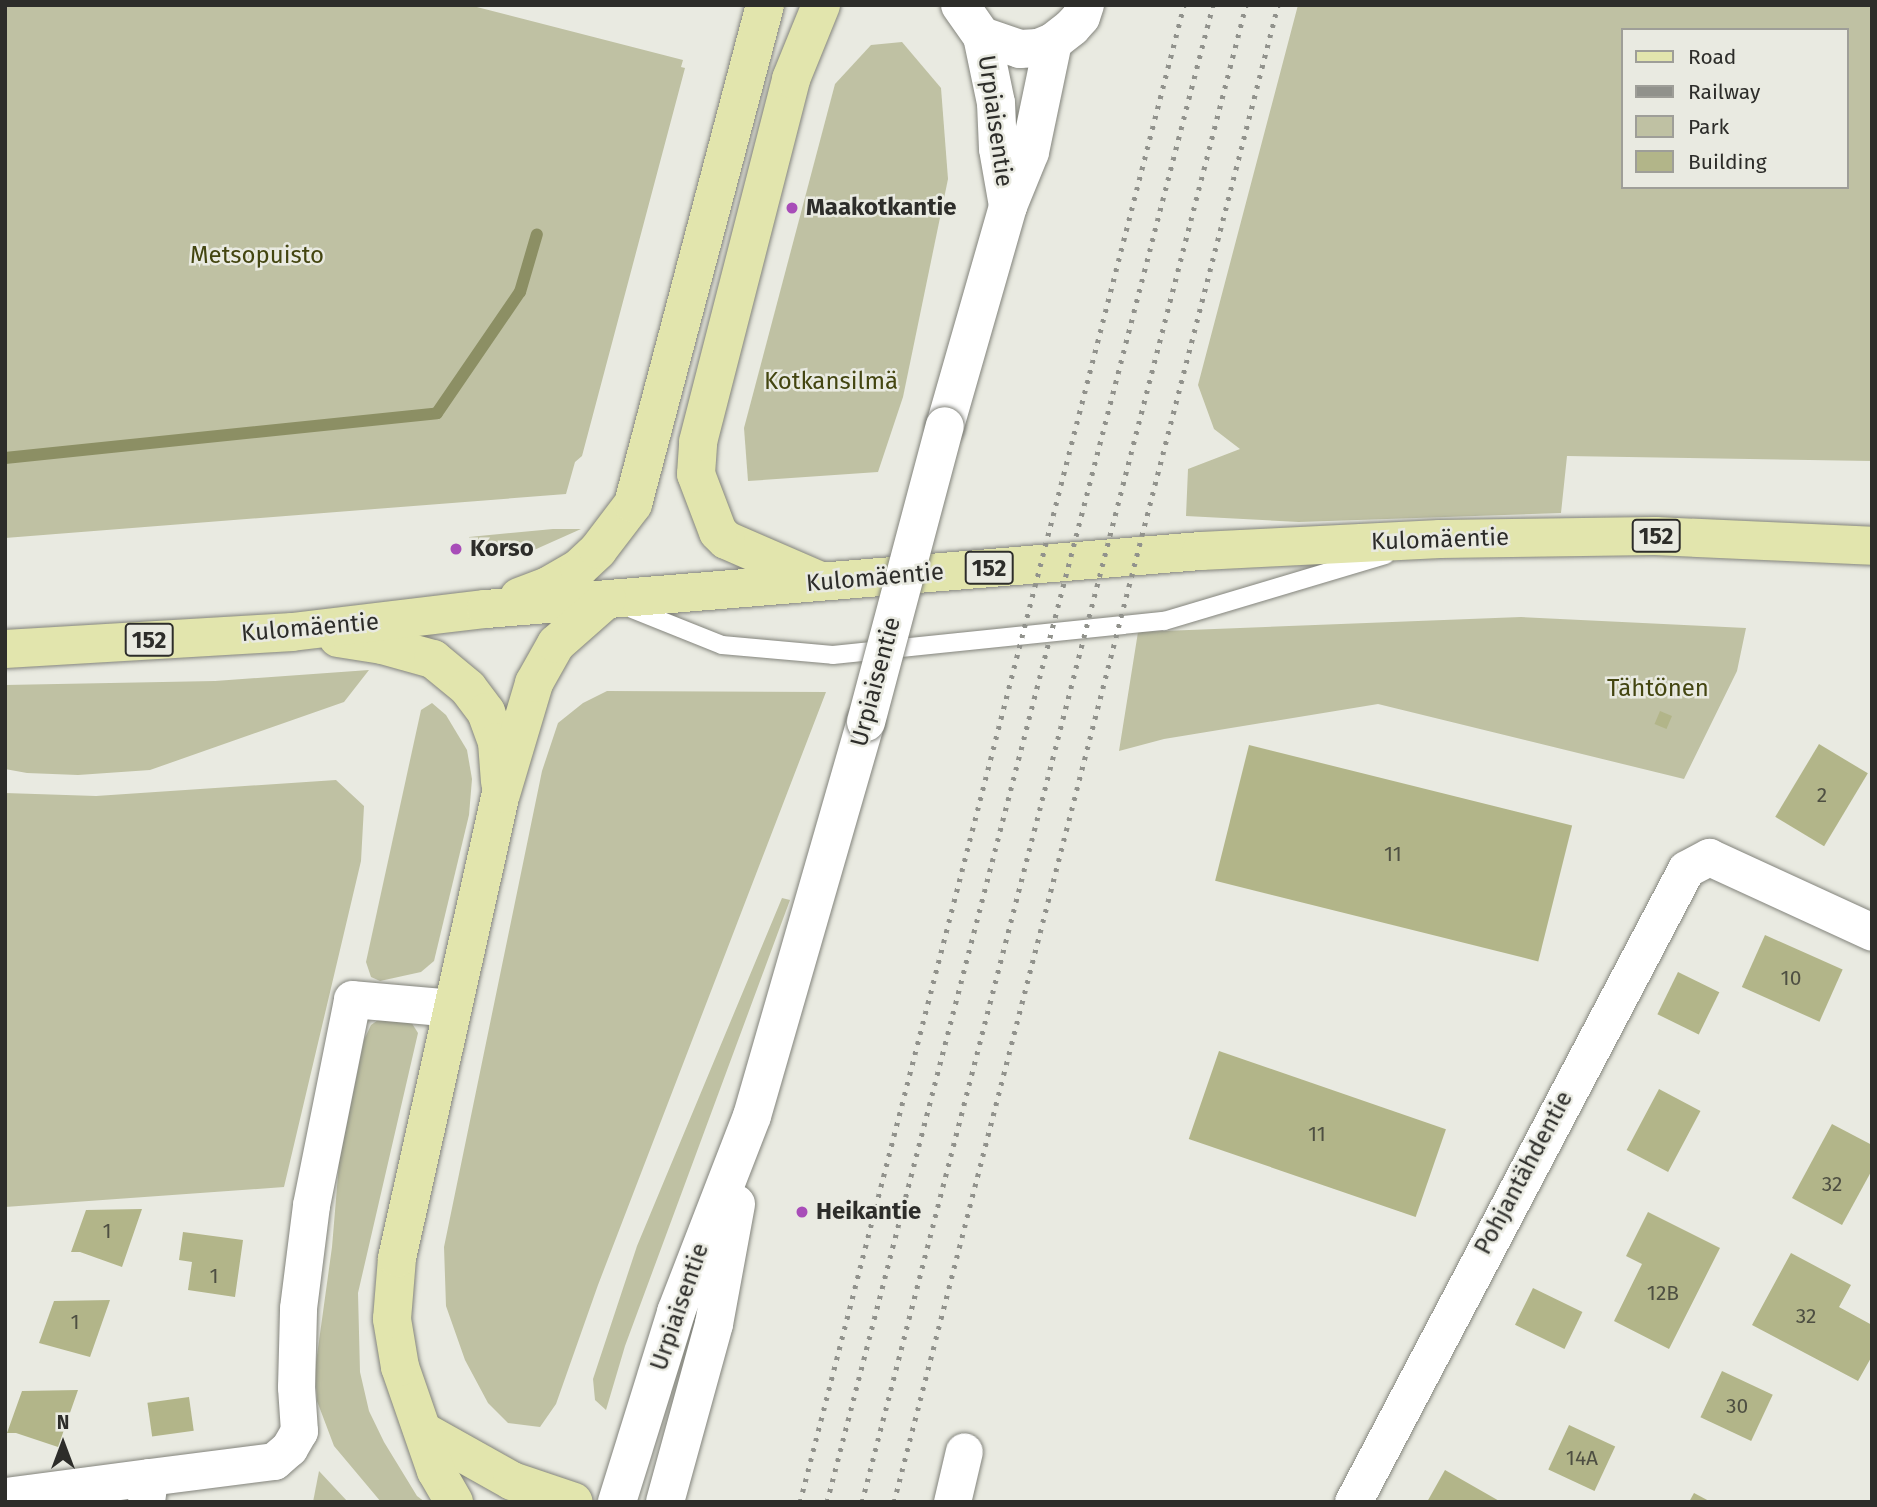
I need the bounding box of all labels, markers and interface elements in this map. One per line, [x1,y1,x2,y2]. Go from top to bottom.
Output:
legend [1622,28,1849,189]
text: Road [1688,44,1736,70]
street label: Urpiaisentie [971,53,1019,189]
text: Railway [1688,79,1760,105]
text: Park [1688,114,1729,140]
text: Building [1688,149,1767,175]
place label: Maakotkantie [806,194,956,222]
marker: Maakotkantie [784,200,800,216]
park label: Metsopuisto [190,242,324,270]
park label: Kotkansilmä [764,368,898,396]
road number: 152 [1632,516,1680,556]
street label: Kulomäentie [1370,523,1510,557]
place label: Korso [470,535,534,563]
marker: Korso [448,541,464,557]
road number: 152 [964,548,1014,588]
street label: Kulomäentie [805,558,945,598]
street label: Kulomäentie [240,608,380,648]
street label: Urpiaisentie [845,614,907,750]
road number: 152 [124,620,174,660]
park label: Tähtönen [1607,675,1709,703]
house number: 2 [1817,782,1827,808]
house number: 11 [1384,841,1402,867]
house number: 10 [1781,965,1801,991]
street label: Pohjantähdentie [1469,1086,1579,1260]
house number: 11 [1308,1121,1326,1147]
house number: 32 [1822,1171,1842,1197]
place label: Heikantie [816,1198,921,1226]
marker: Heikantie [794,1204,810,1220]
house number: 1 [102,1218,112,1244]
street label: Urpiaisentie [645,1239,715,1375]
house number: 1 [209,1263,219,1289]
house number: 12B [1647,1280,1679,1306]
house number: 32 [1796,1303,1816,1329]
house number: 1 [70,1309,80,1335]
house number: 30 [1726,1393,1748,1419]
north arrow [28,1409,98,1479]
text: N [57,1411,69,1434]
house number: 14A [1566,1445,1598,1471]

